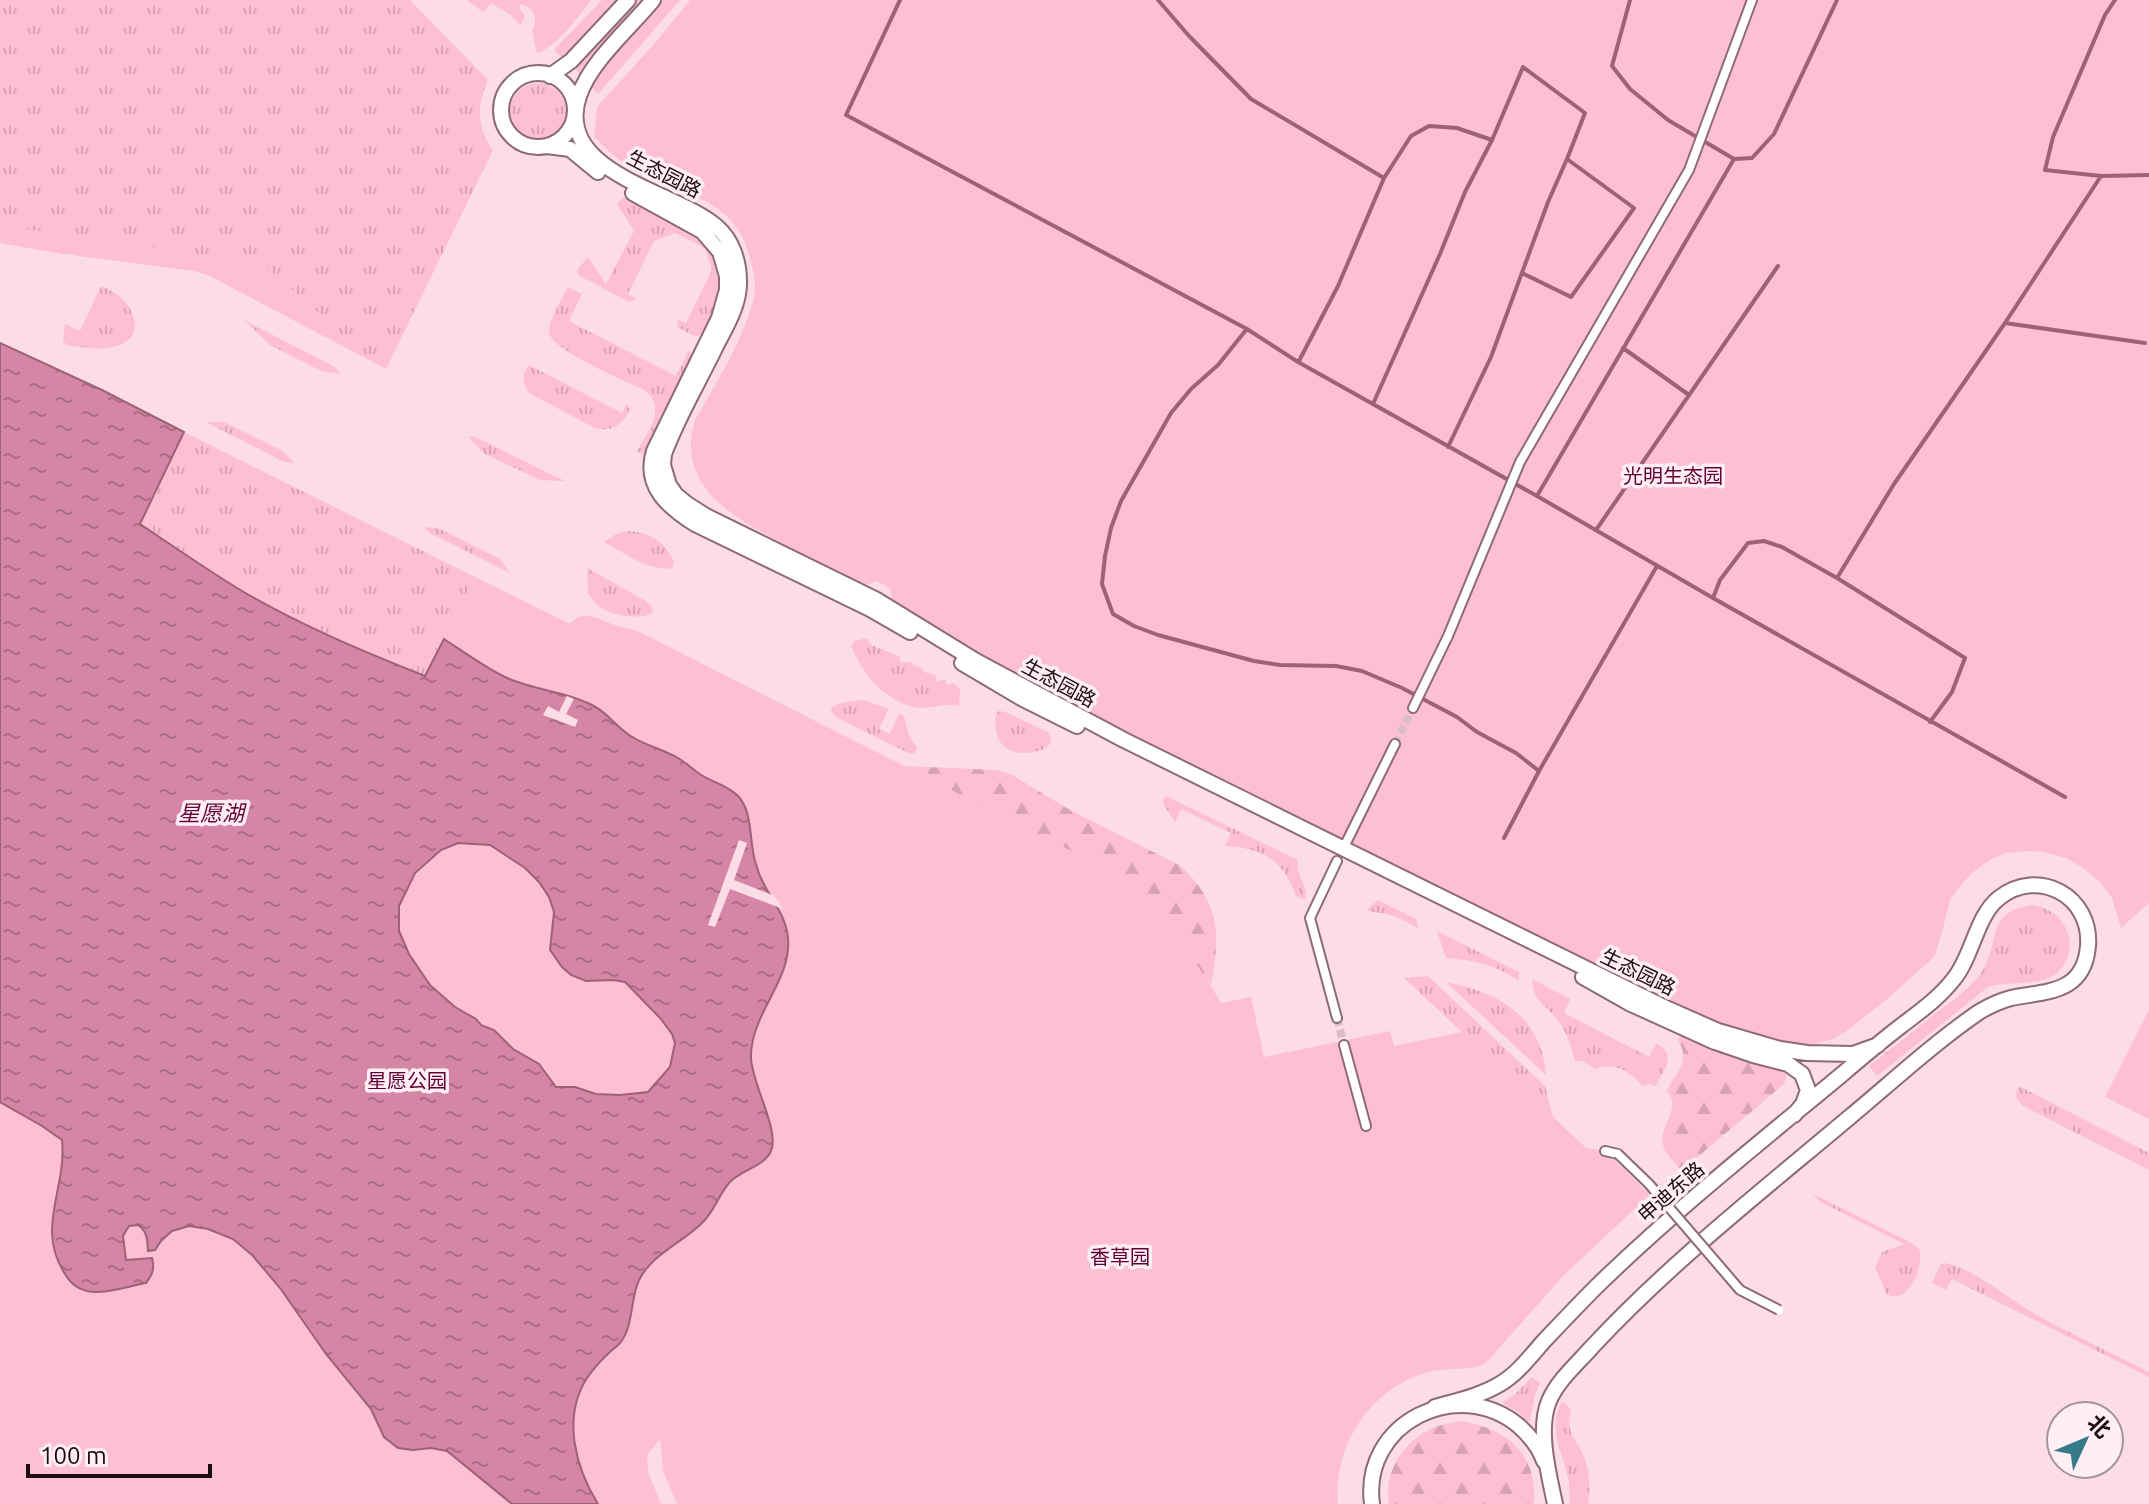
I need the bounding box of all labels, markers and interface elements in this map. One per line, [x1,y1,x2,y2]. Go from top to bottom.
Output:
street label: 生态园路 [623,145,705,202]
park label: 光明生态园 [1623,464,1723,487]
street label: 生态园路 [1019,654,1100,711]
water label: 星愿湖 [178,800,247,825]
street label: 生态园路 [1597,944,1679,999]
park label: 星愿公园 [367,1069,447,1092]
street label: 申迪东路 [1633,1157,1708,1227]
park label: 香草园 [1090,1245,1150,1268]
north arrow [2045,1400,2125,1480]
text: 北 [2083,1409,2116,1442]
scale bar [28,1428,210,1478]
text: 100 m [40,1442,107,1469]

